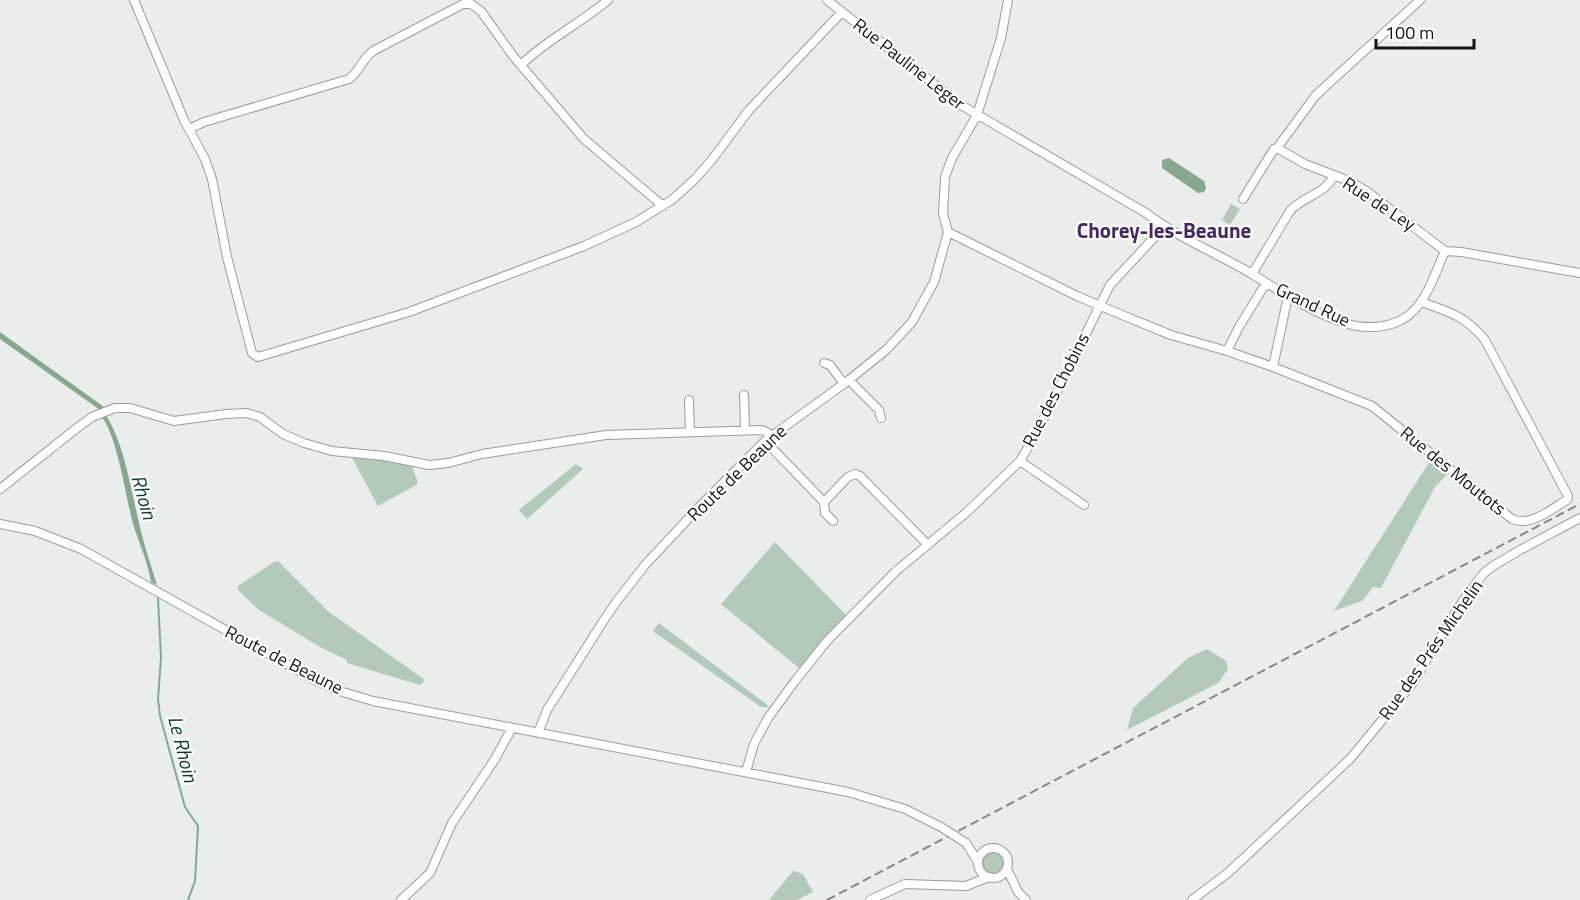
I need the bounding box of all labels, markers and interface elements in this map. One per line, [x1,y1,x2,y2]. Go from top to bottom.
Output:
street label: Rue Pauline Leger [847,11,971,116]
scale bar [1376,12,1474,50]
text: 100 m [1385,19,1434,46]
street label: Rue de Ley [1337,170,1421,237]
district label: Chorey-les-Beaune [1077,214,1251,246]
street label: Grand Rue [1272,276,1355,334]
street label: Rue des Chobins [1015,328,1096,452]
street label: Route de Beaune [681,418,793,527]
street label: Rue des Moutots [1395,419,1512,522]
water label: Rhoin [123,471,166,524]
street label: Rue des Prés Michelin [1372,574,1489,726]
street label: Route de Beaune [220,618,348,701]
water label: Le Rhoin [160,712,207,786]

